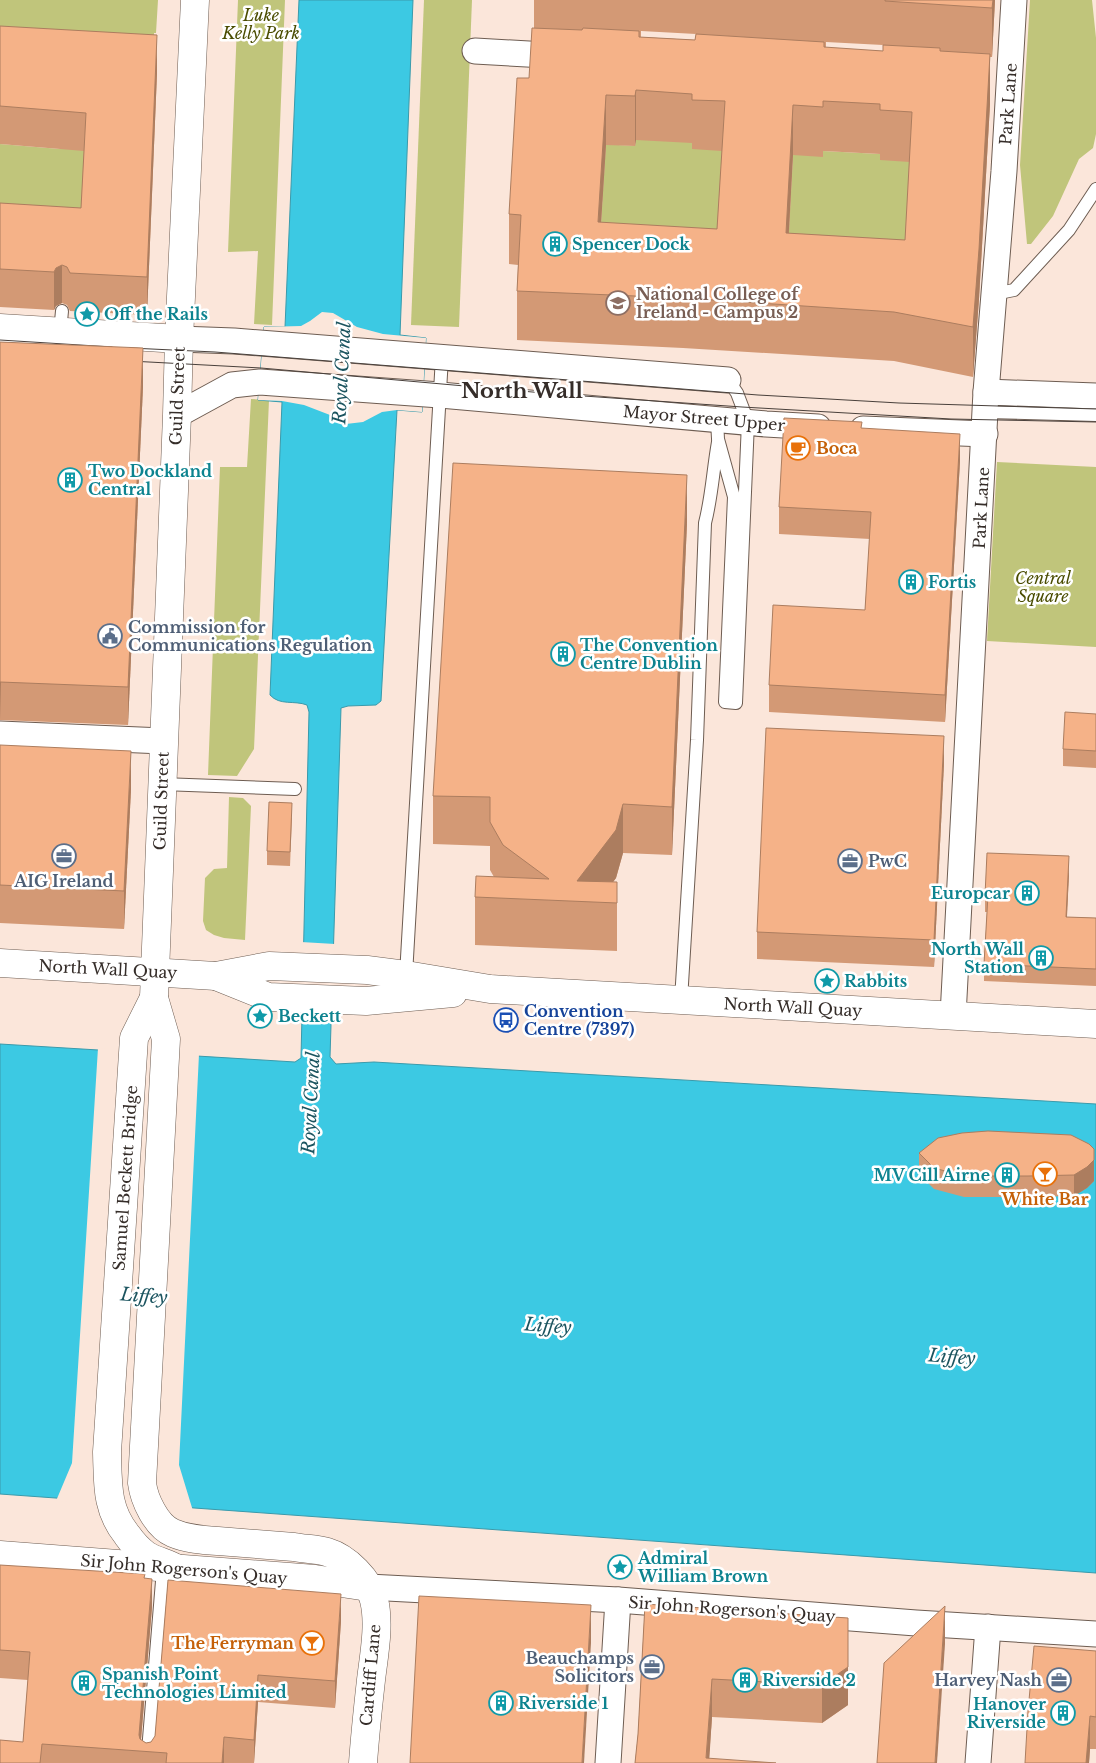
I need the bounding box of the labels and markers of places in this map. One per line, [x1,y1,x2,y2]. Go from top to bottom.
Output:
building icon: Spencer Dock [542,231,568,257]
place label: Spencer Dock [572,234,690,254]
place label: National College of Ireland - Campus 2 [636,284,800,322]
school or university icon: National College of Ireland - Campus 2 [605,290,631,316]
place icon: Off the Rails [74,301,100,327]
place label: Off the Rails [104,304,208,324]
cafe icon: Boca [785,435,811,461]
place label: Boca [816,438,858,458]
place label: Two Dockland Central [88,461,212,499]
building icon: Two Dockland Central [57,467,83,493]
building icon: Fortis [898,569,924,595]
place label: Fortis [928,572,976,592]
place label: Commission for Communications Regulation [128,617,373,655]
public building icon: Commission for Communications Regulation [97,623,123,649]
place label: The Convention Centre Dublin [580,635,718,673]
building icon: The Convention Centre Dublin [550,641,576,667]
office icon: AIG Ireland [51,843,77,869]
office icon: PwC [837,848,863,874]
place label: PwC [868,851,907,871]
place label: AIG Ireland [13,871,114,891]
building icon: Europcar [1014,880,1040,906]
place label: Europcar [931,883,1010,903]
place label: North Wall Station [931,939,1024,977]
building icon: North Wall Station [1028,945,1054,971]
place icon: Rabbits [814,968,840,994]
place label: Rabbits [844,971,907,991]
place label: Convention Centre (7397) [524,1001,634,1039]
place icon: Beckett [247,1003,273,1029]
place label: Beckett [278,1006,342,1026]
bus stop icon: Convention Centre (7397) [493,1007,519,1033]
bar icon: White Bar [1032,1161,1058,1187]
building icon: MV Cill Airne [994,1162,1020,1188]
place label: MV Cill Airne [874,1165,990,1185]
place label: White Bar [1001,1189,1088,1209]
place label: Admiral William Brown [637,1548,769,1586]
place icon: Admiral William Brown [607,1554,633,1580]
bar icon: The Ferryman [299,1630,325,1656]
place label: The Ferryman [171,1633,294,1653]
place label: Beauchamps Solicitors [525,1648,634,1686]
office icon: Beauchamps Solicitors [639,1654,665,1680]
place label: Spanish Point Technologies Limited [102,1664,287,1702]
building icon: Riverside 2 [732,1667,758,1693]
office icon: Harvey Nash [1046,1667,1072,1693]
building icon: Spanish Point Technologies Limited [71,1670,97,1696]
place label: Riverside 2 [762,1670,856,1690]
place label: Harvey Nash [934,1670,1043,1690]
building icon: Riverside 1 [488,1690,514,1716]
place label: Riverside 1 [518,1693,609,1713]
place label: Hanover Riverside [967,1694,1046,1732]
building icon: Hanover Riverside [1050,1700,1076,1726]

